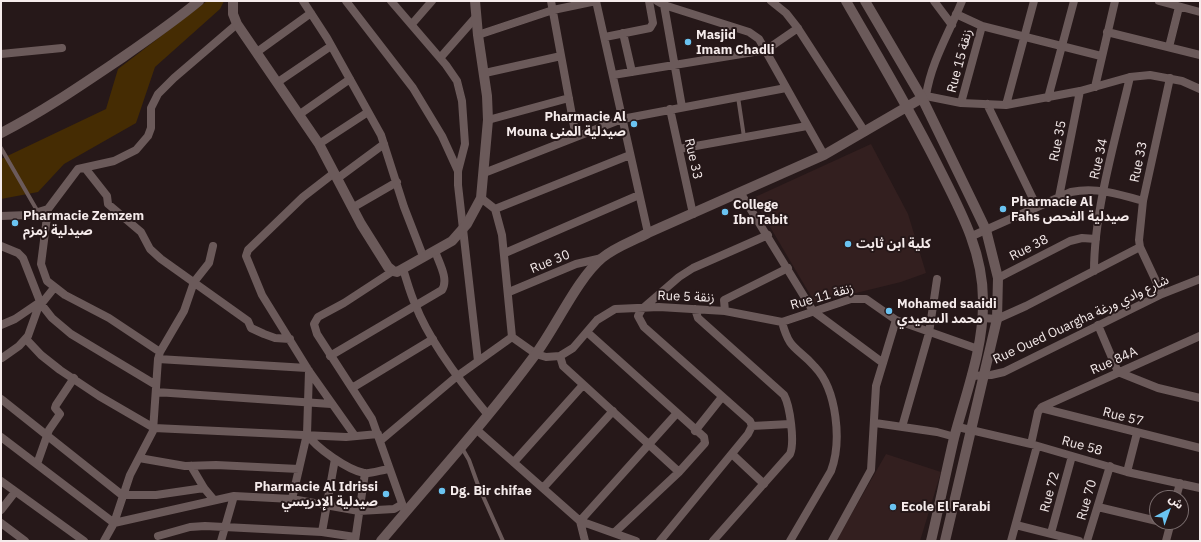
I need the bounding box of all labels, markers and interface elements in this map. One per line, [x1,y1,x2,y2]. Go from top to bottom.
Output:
place label: Masjid Imam Chadli [696,27,774,58]
street label: Rue 15 زنقة [944,27,976,95]
marker: Masjid Imam Chadli [683,37,693,47]
place label: Pharmacie Al Mouna صيدلية المنى [506,109,626,140]
marker: Pharmacie Al Mouna صيدلية المنى [629,119,639,129]
street label: Rue 35 [1046,119,1070,163]
street label: Rue 33 [681,137,705,181]
street label: Rue 34 [1087,137,1111,181]
street label: Rue 33 [1127,140,1151,184]
place label: Pharmacie Al Fahs صيدلية الفحص [1011,194,1129,225]
place label: College Ibn Tabit [733,197,788,228]
marker: Pharmacie Al Fahs صيدلية الفحص [998,204,1008,214]
marker: College Ibn Tabit [720,207,730,217]
place label: Pharmacie Zemzem صيدلية زمزم [23,208,144,239]
marker: Pharmacie Zemzem صيدلية زمزم [10,218,20,228]
street label: Rue 38 [1007,232,1051,264]
place label: كلية ابن ثابت [856,236,931,252]
marker: كلية ابن ثابت [843,239,853,249]
street label: Rue 30 [528,247,572,277]
street label: Rue Oued Ouargha شارع وادي ورغة [991,272,1171,368]
street label: Rue 11 زنقة [789,281,855,313]
street label: Rue 5 زنقة [657,288,715,306]
place label: Mohamed saaidi محمد السعيدي [897,296,997,327]
marker: Mohamed saaidi محمد السعيدي [884,306,894,316]
street label: Rue 84A [1088,344,1140,378]
street label: Rue 57 [1101,404,1145,430]
street label: Rue 58 [1060,433,1104,459]
street label: Rue 72 [1037,470,1063,514]
street label: Rue 70 [1074,478,1100,522]
place label: Pharmacie Al Idrissi صيدلية الإدريسي [254,479,378,510]
place label: Dg. Bir chifae [450,483,532,499]
marker: Dg. Bir chifae [437,486,447,496]
marker: Pharmacie Al Idrissi صيدلية الإدريسي [381,489,391,499]
north arrow [1149,490,1189,530]
text: ش [1166,491,1186,512]
place label: Ecole El Farabi [901,499,991,515]
marker: Ecole El Farabi [888,502,898,512]

